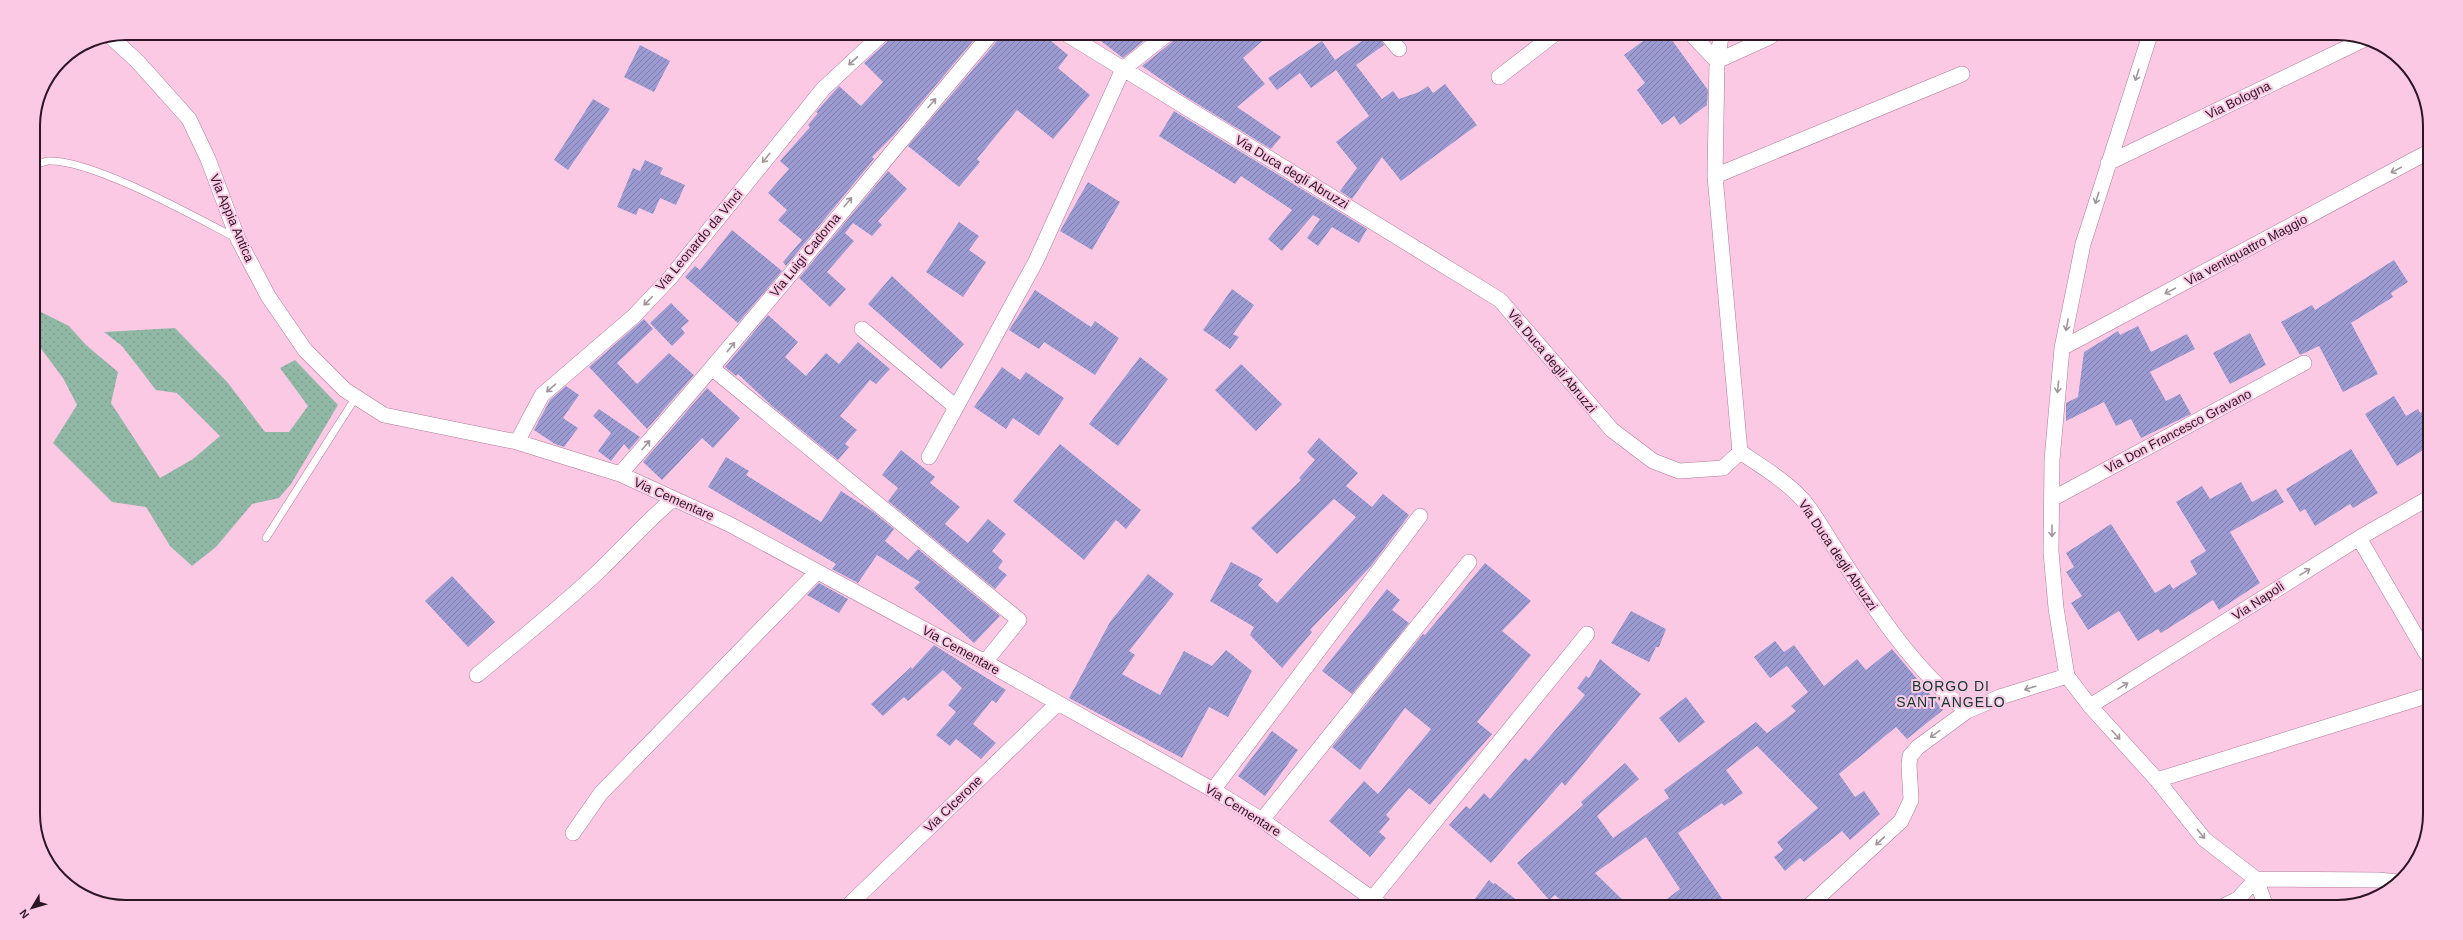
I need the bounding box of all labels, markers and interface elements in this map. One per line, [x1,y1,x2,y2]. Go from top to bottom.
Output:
one-way arrow [848,57,858,66]
one-way arrow [2133,68,2140,81]
street label: Via Bologna [2203,78,2273,122]
one-way arrow [928,98,937,109]
street label: Via Duca degli Abruzzi [1232,132,1352,212]
one-way arrow [762,152,770,163]
one-way arrow [2390,167,2402,174]
street label: Via Appia Antica [207,172,258,265]
street label: Via Leonardo da Vinci [653,187,746,293]
one-way arrow [2093,192,2100,205]
one-way arrow [844,197,853,208]
street label: Via Luigi Cadorna [767,210,844,300]
street label: Via ventiquattro Maggio [2182,211,2310,289]
one-way arrow [2164,287,2176,295]
one-way arrow [643,296,652,306]
street label: Via Duca degli Abruzzi [1505,306,1600,416]
one-way arrow [2062,318,2070,331]
one-way arrow [726,341,735,352]
one-way arrow [2055,380,2062,393]
one-way arrow [545,383,556,392]
street label: Via Don Francesco Gravano [2102,386,2254,476]
one-way arrow [641,440,650,450]
street label: Via Cementare [631,475,717,523]
street label: Via Duca degli Abruzzi [1795,497,1881,613]
one-way arrow [2048,524,2056,537]
one-way arrow [2299,568,2310,576]
street label: Via Napoli [2229,579,2287,623]
street label: Via Cementare [920,622,1002,678]
district label: BORGO DI SANT'ANGELO [1896,678,2006,710]
one-way arrow [2117,682,2128,690]
one-way arrow [2023,685,2036,692]
one-way arrow [1930,730,1941,738]
one-way arrow [2112,730,2121,740]
street label: Via CIcerone [921,773,985,835]
street label: Via Cementare [1202,781,1284,839]
one-way arrow [2196,829,2205,840]
one-way arrow [1875,836,1885,845]
north arrow [12,888,52,928]
text: N [17,907,31,921]

